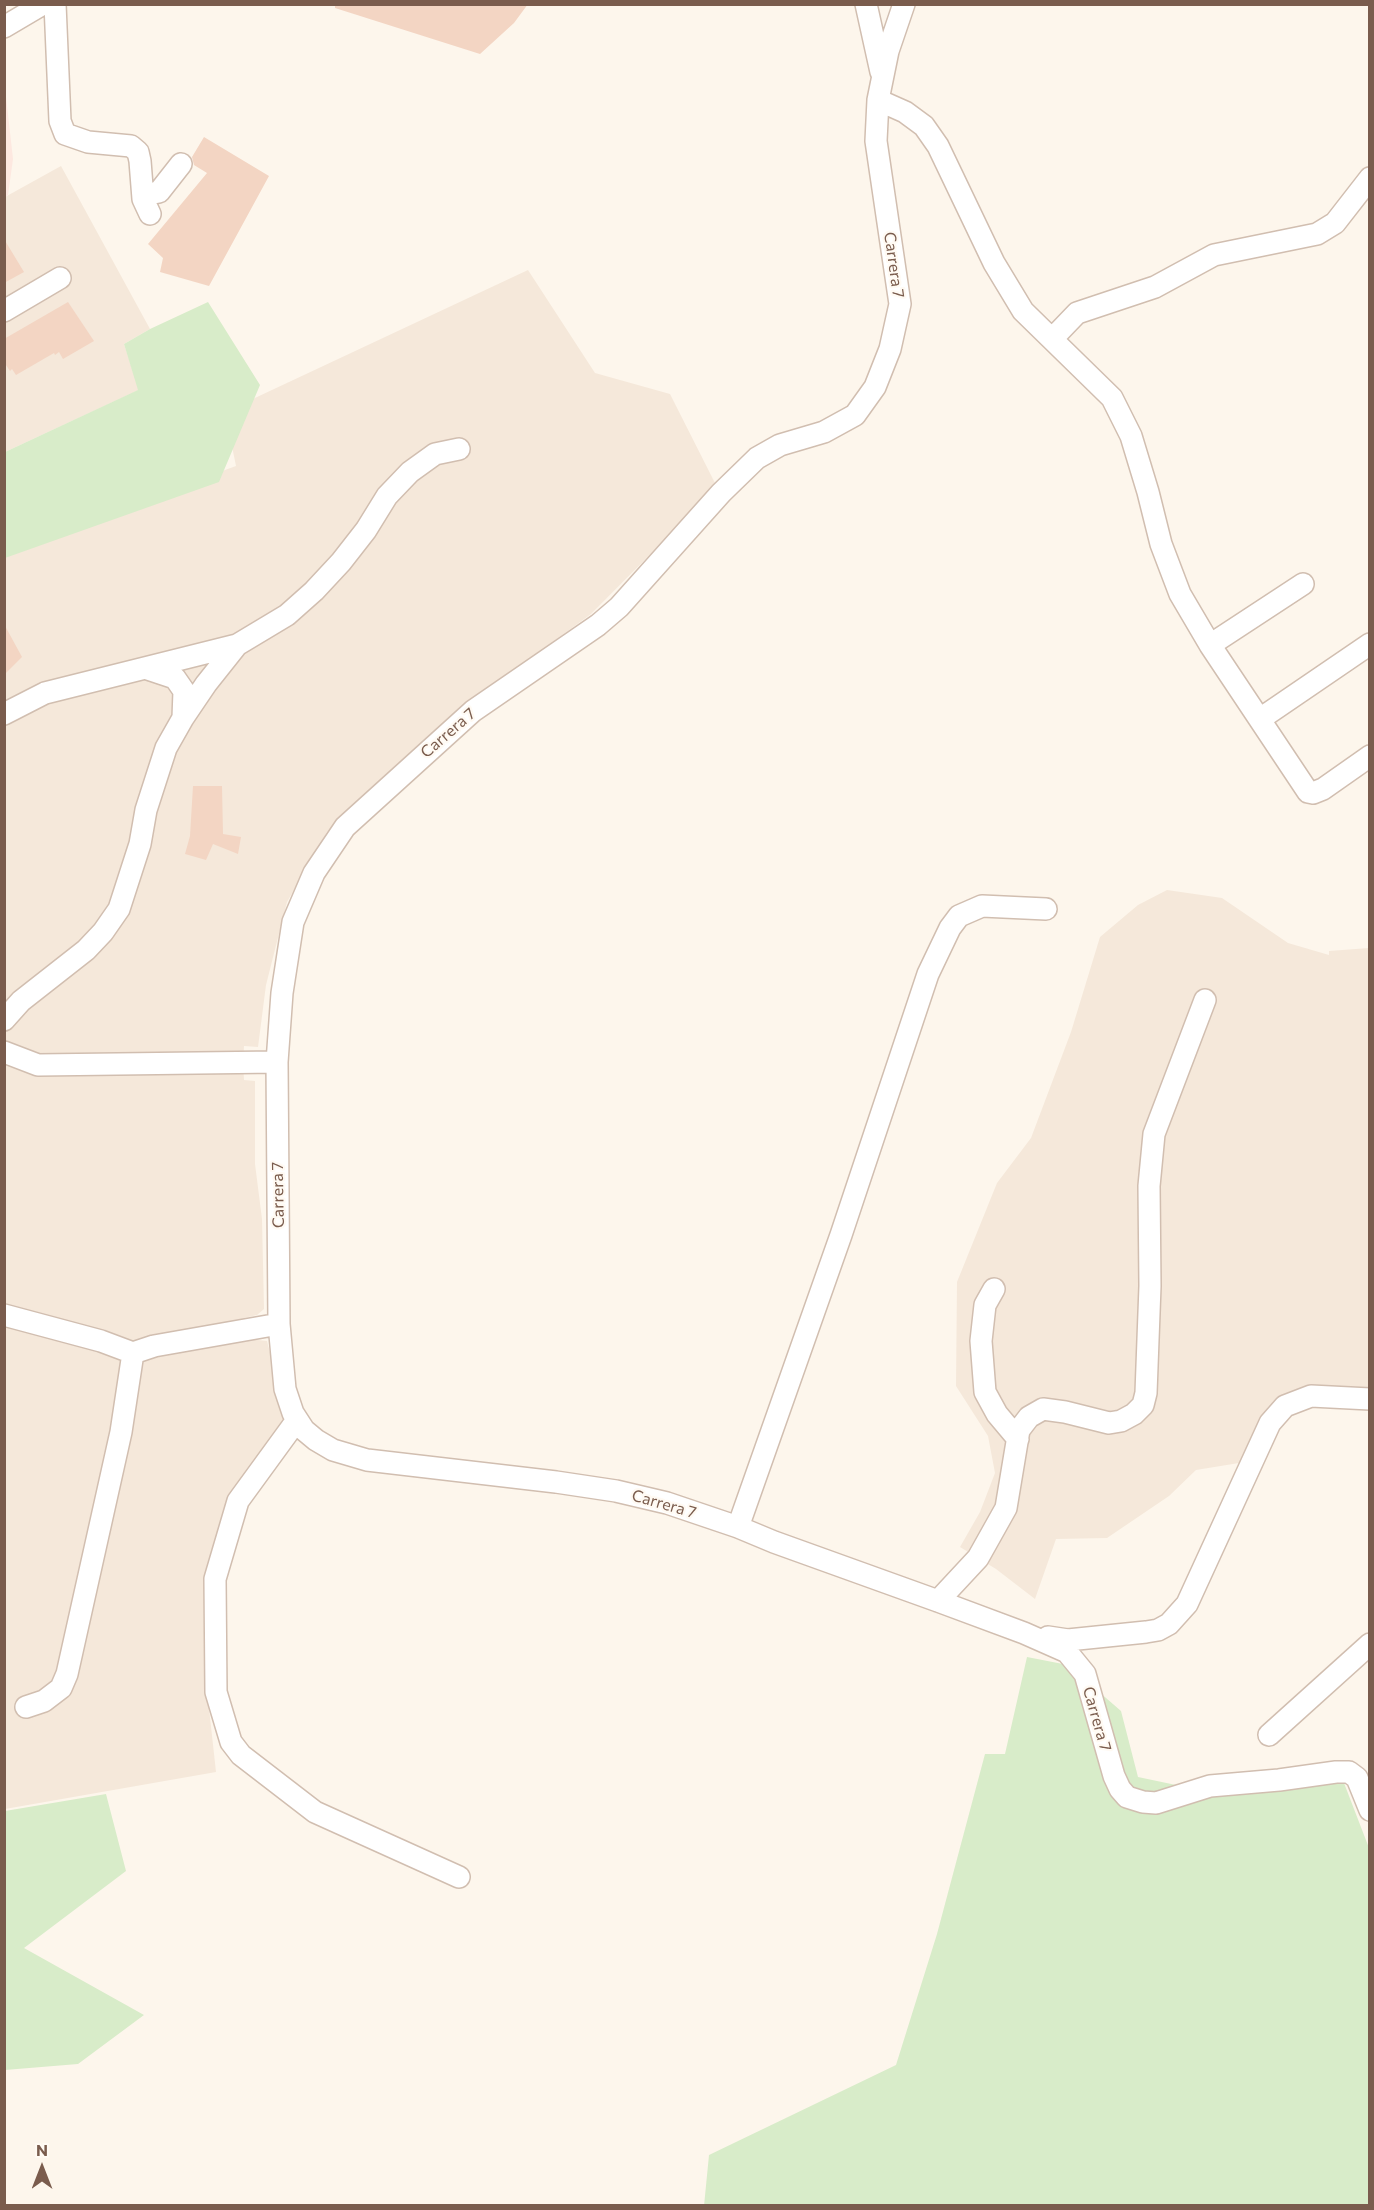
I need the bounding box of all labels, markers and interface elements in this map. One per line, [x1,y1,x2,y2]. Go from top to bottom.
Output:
street label: Carrera 7 [880,231,908,299]
street label: Carrera 7 [417,704,479,762]
street label: Carrera 7 [268,1162,288,1228]
street label: Carrera 7 [629,1486,699,1522]
street label: Carrera 7 [1079,1684,1115,1754]
north arrow [12,2138,72,2198]
text: N [36,2140,48,2159]

